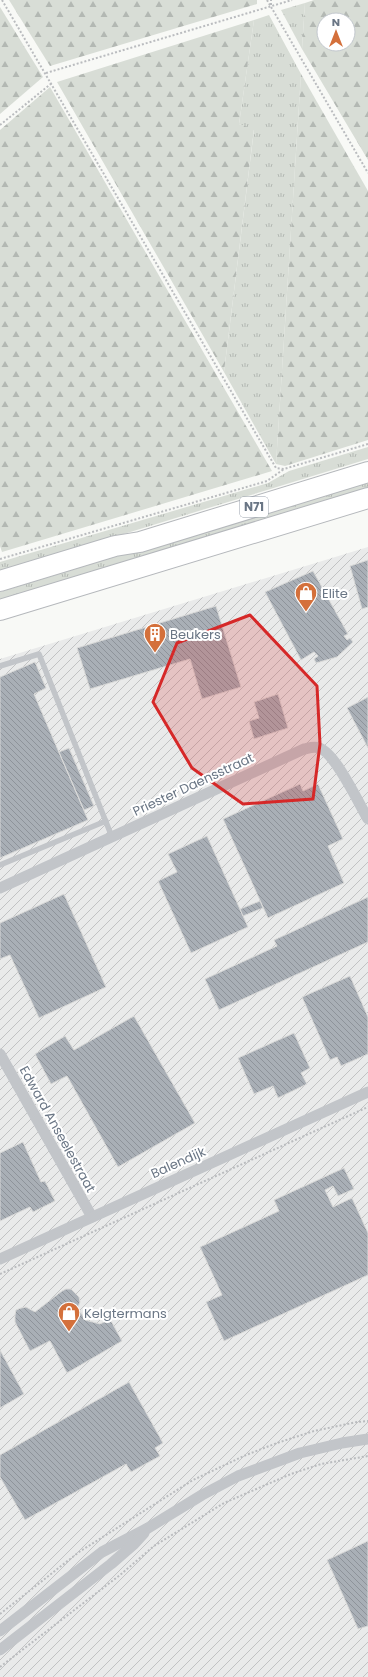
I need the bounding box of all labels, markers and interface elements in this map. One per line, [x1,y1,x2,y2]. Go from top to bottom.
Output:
north arrow [316,12,356,52]
text: N [332,14,340,30]
road number: N71 [240,497,268,517]
shop icon: Elite [293,580,319,613]
place label: Elite [322,584,348,603]
building icon: Beukers [142,621,168,654]
place label: Beukers [170,625,221,644]
street label: Priester Daensstraat [130,748,257,821]
street label: Edward Anseelestraat [15,1063,100,1196]
street label: Balendijk [148,1142,209,1183]
shop icon: Kelgtermans [56,1300,82,1333]
place label: Kelgtermans [84,1304,167,1323]

